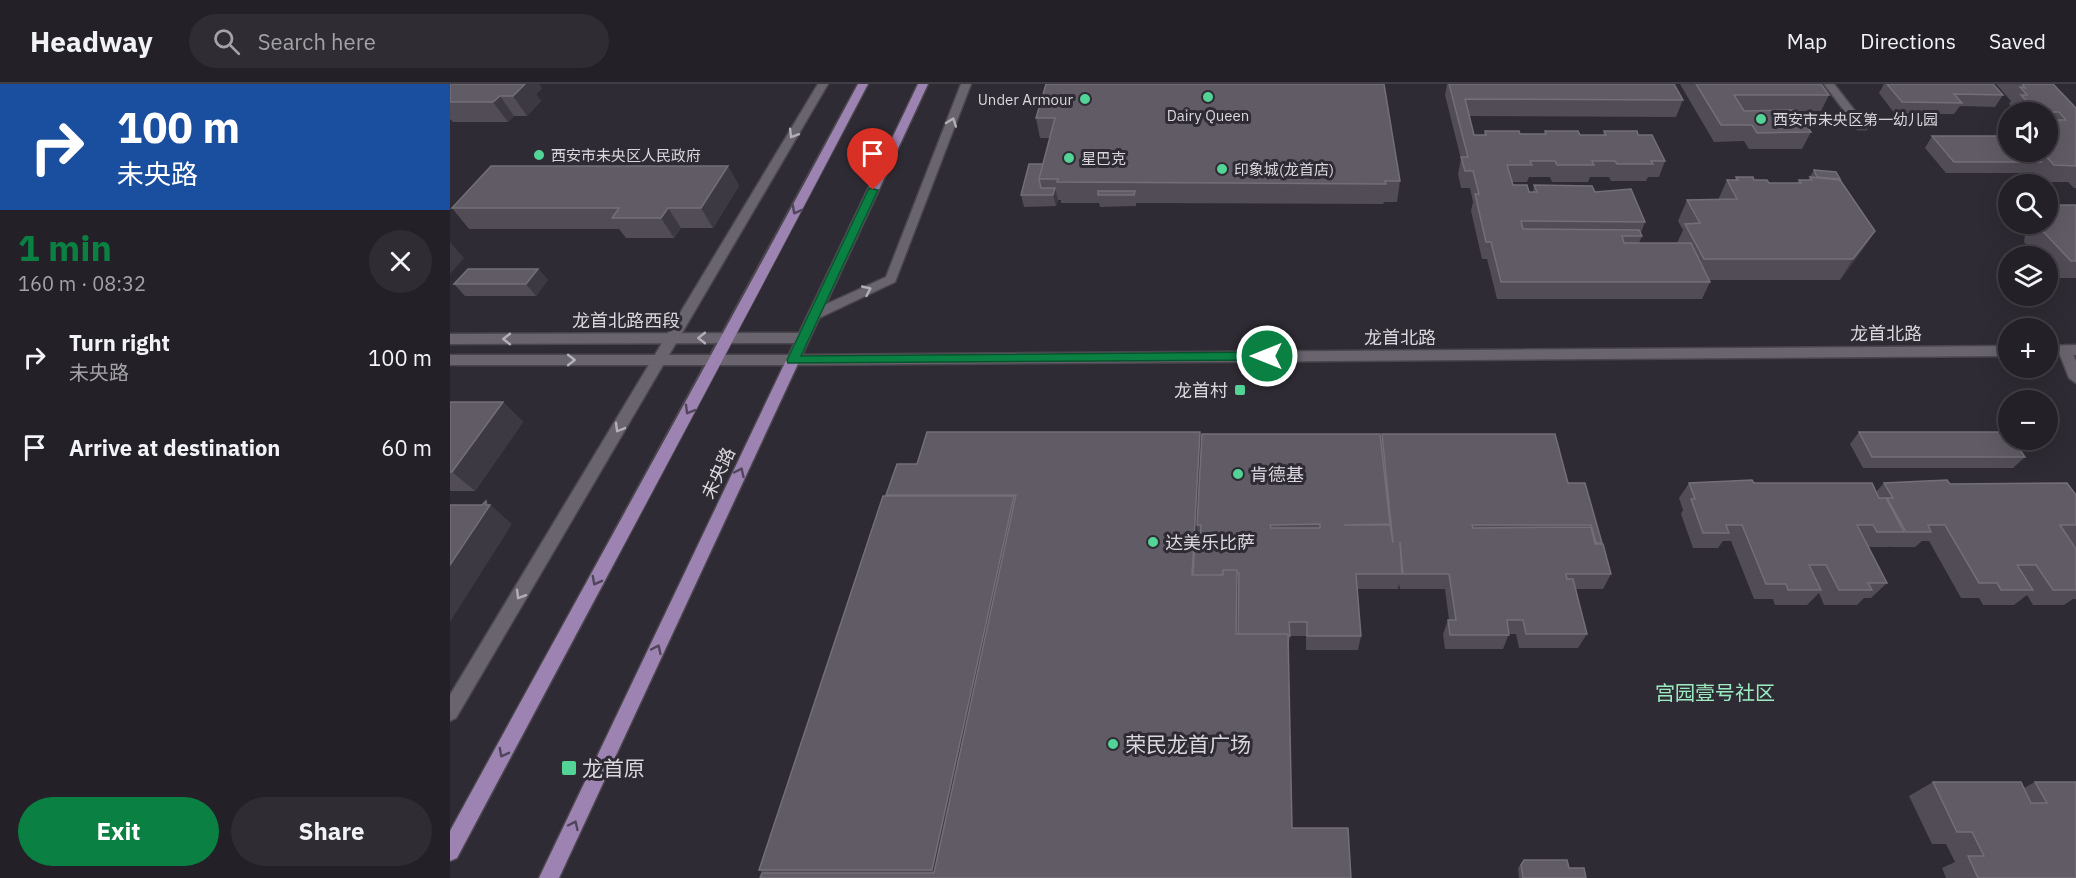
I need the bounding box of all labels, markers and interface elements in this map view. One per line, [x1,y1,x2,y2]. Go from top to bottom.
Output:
search box [189,14,609,68]
text: Headway [30,23,153,60]
icon: search [210,25,243,58]
text: Search here [258,27,376,56]
text: Map [1787,27,1827,55]
text: Directions [1860,27,1956,55]
text: Saved [1989,27,2046,55]
place label: Under Armour [978,90,1073,109]
marker: Dairy Queen [1201,90,1215,104]
marker: Under Armour [1078,92,1092,106]
text: 100 m [117,100,240,155]
map controls [1998,102,2058,450]
button: sound [1998,102,2058,162]
place label: Dairy Queen [1167,106,1249,125]
icon: right [18,108,96,186]
place label: 西安市未央区第一幼儿园 [1773,110,1938,129]
marker: 西安市未央区第一幼儿园 [1754,112,1768,126]
one-way arrow [945,117,958,128]
one-way arrow [789,128,801,138]
pin [847,128,898,190]
icon: arrive [856,137,889,170]
place label: 西安市未央区人民政府 [551,146,701,165]
marker: 西安市未央区人民政府 [532,148,546,162]
place label: 星巴克 [1081,149,1126,168]
marker: 星巴克 [1062,151,1076,165]
text: 未央路 [117,156,198,191]
place label: 印象城(龙首店) [1234,160,1334,179]
marker: 印象城(龙首店) [1215,162,1229,176]
button: search [1998,174,2058,234]
one-way arrow [792,203,803,214]
text: 1 min [18,224,112,271]
button: close [369,230,432,293]
button: layers [1998,246,2058,306]
text: 160 m · 08:32 [18,270,146,297]
one-way arrow [860,286,871,298]
street label: 龙首北路西段 [572,309,680,332]
button: + [1998,318,2058,378]
street label: 龙首北路 [1850,322,1922,345]
position arrow [1235,324,1299,388]
street label: 龙首北路 [1364,326,1436,349]
text: Turn right [69,328,170,357]
one-way arrow [697,332,706,344]
one-way arrow [502,333,511,345]
icon: right [18,341,51,374]
text: 100 m [368,343,432,372]
one-way arrow [567,354,576,366]
text: 未央路 [69,359,129,386]
place label: 龙首村 [1174,379,1228,402]
marker: 龙首村 [1233,383,1247,397]
button: − [1998,390,2058,450]
one-way arrow [685,404,696,414]
one-way arrow [615,422,627,432]
icon: arrive [18,431,51,464]
text: Arrive at destination [69,433,280,462]
text: 60 m [381,433,432,462]
street label: 未央路 [696,444,740,502]
place label: 肯德基 [1250,463,1304,486]
one-way arrow [732,467,744,478]
marker: 肯德基 [1231,467,1245,481]
place label: 达美乐比萨 [1165,531,1255,554]
marker: 达美乐比萨 [1146,535,1160,549]
one-way arrow [592,575,603,585]
one-way arrow [515,589,527,599]
one-way arrow [650,644,662,655]
district label: 宫园壹号社区 [1655,679,1775,706]
place label: 荣民龙首广场 [1125,730,1251,758]
marker: 荣民龙首广场 [1106,737,1120,751]
one-way arrow [499,746,510,757]
place label: 龙首原 [582,754,645,782]
marker: 龙首原 [560,759,578,777]
button: Exit [18,797,219,866]
button: Share [231,797,432,866]
one-way arrow [567,821,579,832]

